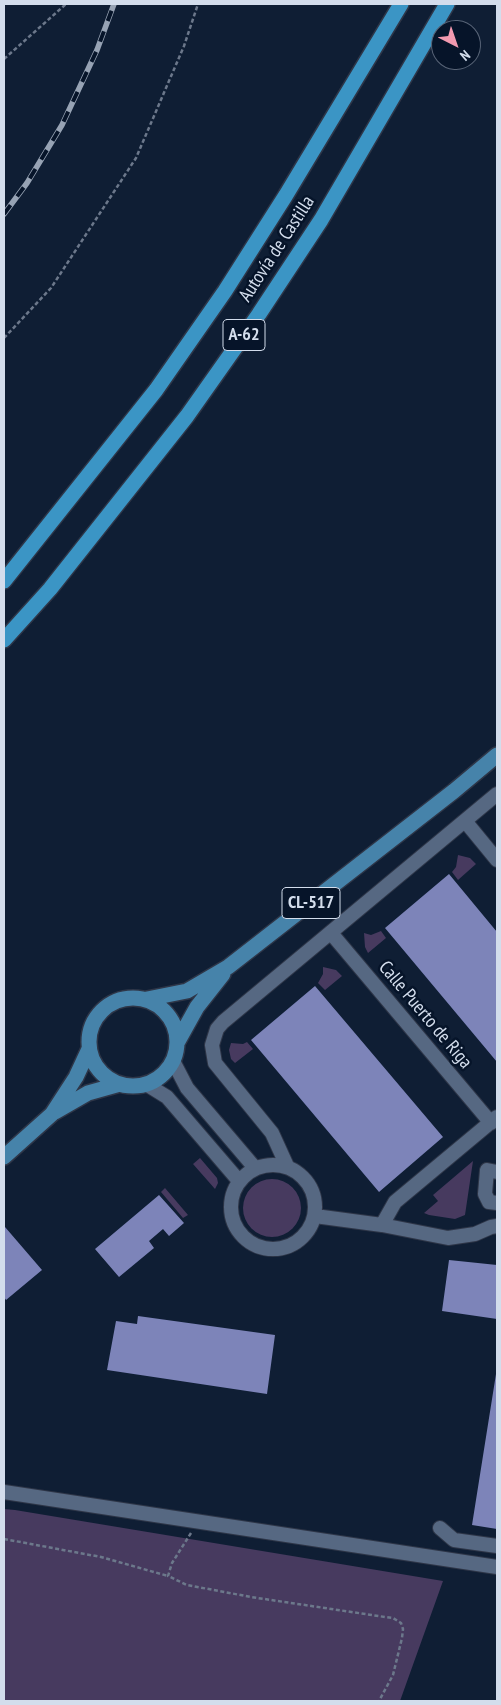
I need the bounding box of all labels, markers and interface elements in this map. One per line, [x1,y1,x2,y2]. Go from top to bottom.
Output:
north arrow [431,20,481,70]
text: N [456,46,474,65]
street label: Autovía de Castilla [234,192,320,306]
road number: A-62 [223,320,265,350]
road number: CL-517 [282,888,340,918]
street label: Calle Puerto de Riga [374,957,476,1073]

